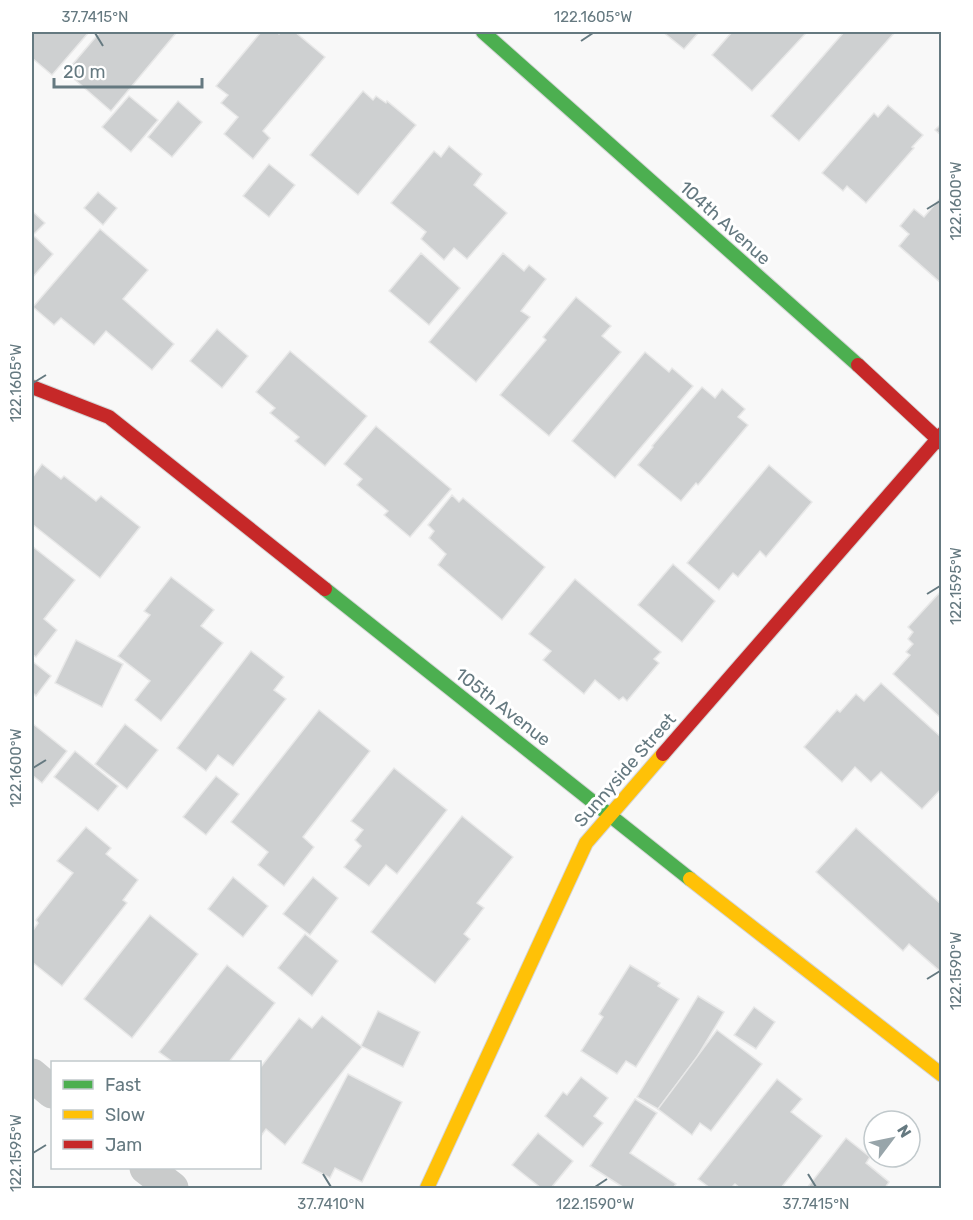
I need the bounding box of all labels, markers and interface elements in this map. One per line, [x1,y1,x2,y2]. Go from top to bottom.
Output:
text: 37.7415°N [62,8,128,26]
text: 122.1605°W [554,8,632,26]
scale bar [54,51,202,89]
text: 20 m [63,61,105,83]
text: 122.1600°W [947,161,965,241]
street label: 104th Avenue [675,176,775,270]
text: 122.1605°W [7,344,25,422]
text: 122.1595°W [947,547,965,625]
street label: 105th Avenue [451,663,555,751]
street label: Sunnyside Street [569,708,681,832]
text: 122.1600°W [7,728,25,808]
text: 122.1590°W [947,932,965,1010]
legend [51,1061,261,1169]
text: Fast [105,1074,141,1096]
text: Slow [105,1104,145,1126]
north arrow [862,1109,922,1169]
text: 122.1595°W [7,1114,25,1192]
text: N [893,1121,915,1141]
text: Jam [105,1134,142,1156]
text: 37.7410°N [297,1195,365,1213]
text: 122.1590°W [556,1195,634,1213]
text: 37.7415°N [783,1195,849,1213]

